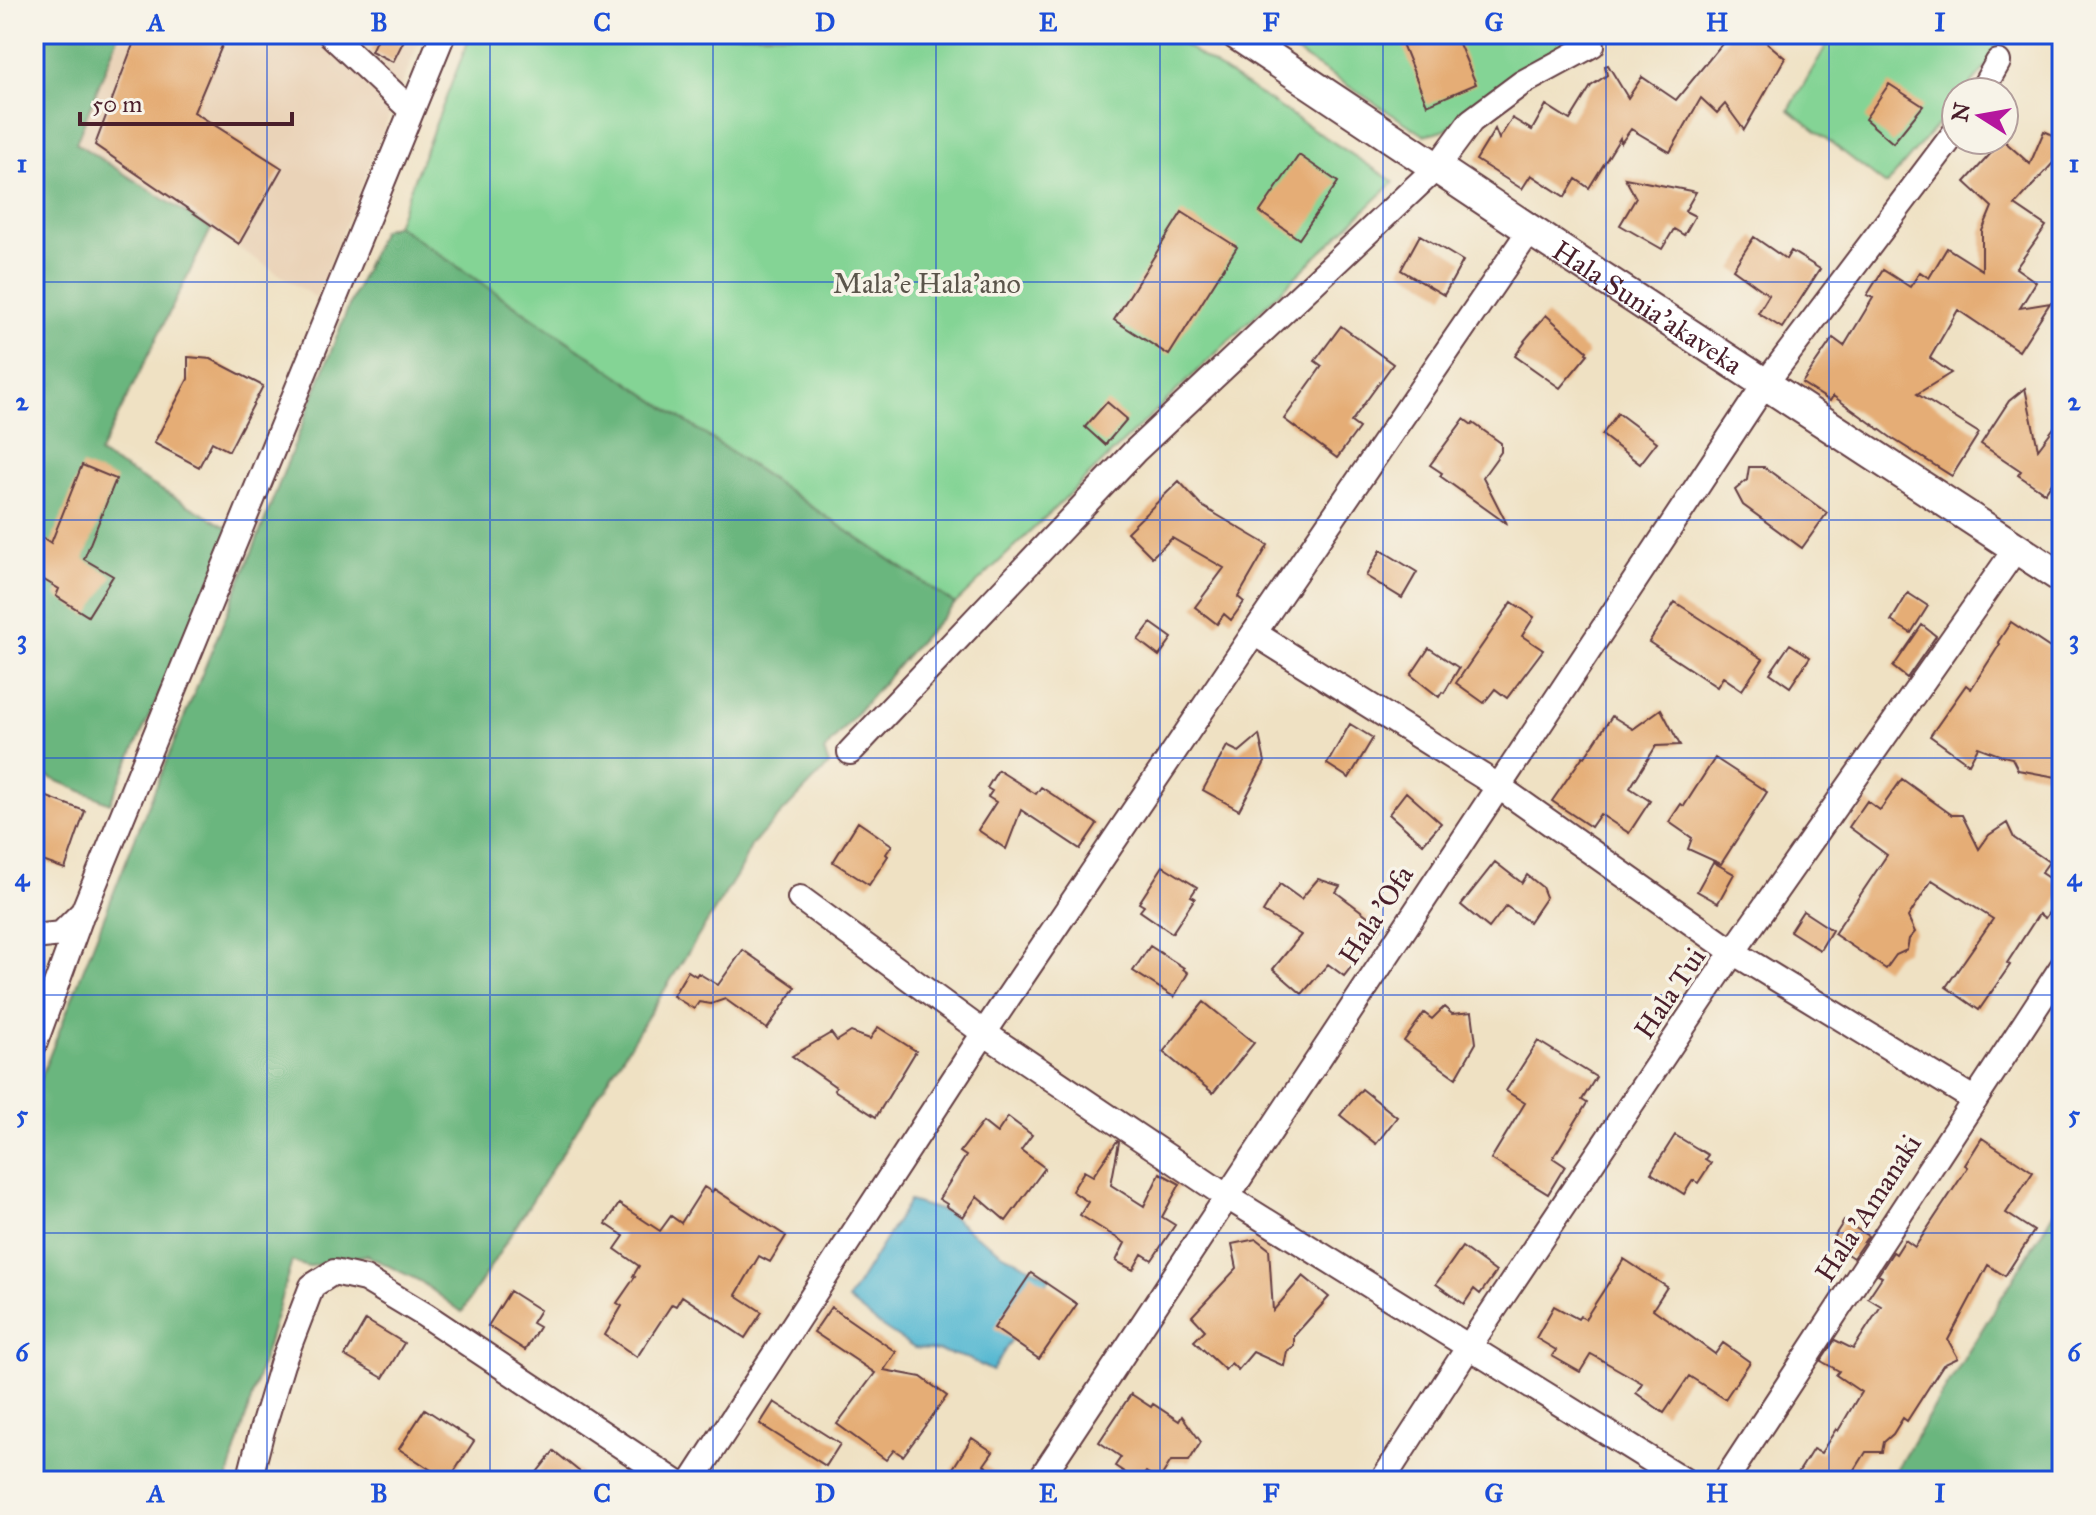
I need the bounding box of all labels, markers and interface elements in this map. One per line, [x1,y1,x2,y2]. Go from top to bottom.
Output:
text: A [145,6,165,38]
text: B [370,6,388,38]
text: C [593,6,611,38]
text: D [815,6,835,38]
text: E [1039,6,1058,38]
text: F [1263,6,1280,38]
text: G [1484,6,1504,38]
text: H [1706,6,1729,38]
text: I [1934,6,1946,38]
scale bar [80,76,292,126]
north arrow [1940,76,2020,156]
text: 50 m [92,89,142,119]
text: N [1946,100,1976,124]
text: 1 [17,147,27,179]
text: 1 [2069,147,2079,179]
street label: Hala Sunia'akaveka [1546,232,1749,382]
park label: Mala'e Hala'ano [833,266,1021,301]
text: 2 [16,385,30,417]
text: 2 [2068,385,2082,417]
text: 3 [17,623,27,655]
text: 3 [2069,623,2079,655]
street label: Hala 'Ofa [1331,859,1421,971]
text: 4 [15,861,31,893]
text: 4 [2067,861,2083,893]
street label: Hala Tui [1627,940,1713,1045]
text: 5 [16,1098,29,1130]
text: 5 [2068,1098,2081,1130]
street label: Hala 'Amanaki [1807,1127,1929,1288]
text: 6 [15,1336,30,1368]
text: 6 [2067,1336,2082,1368]
text: A [145,1477,165,1509]
text: B [370,1477,388,1509]
text: C [593,1477,611,1509]
text: D [815,1477,835,1509]
text: E [1039,1477,1058,1509]
text: F [1263,1477,1280,1509]
text: G [1484,1477,1504,1509]
text: H [1706,1477,1729,1509]
text: I [1934,1477,1946,1509]

